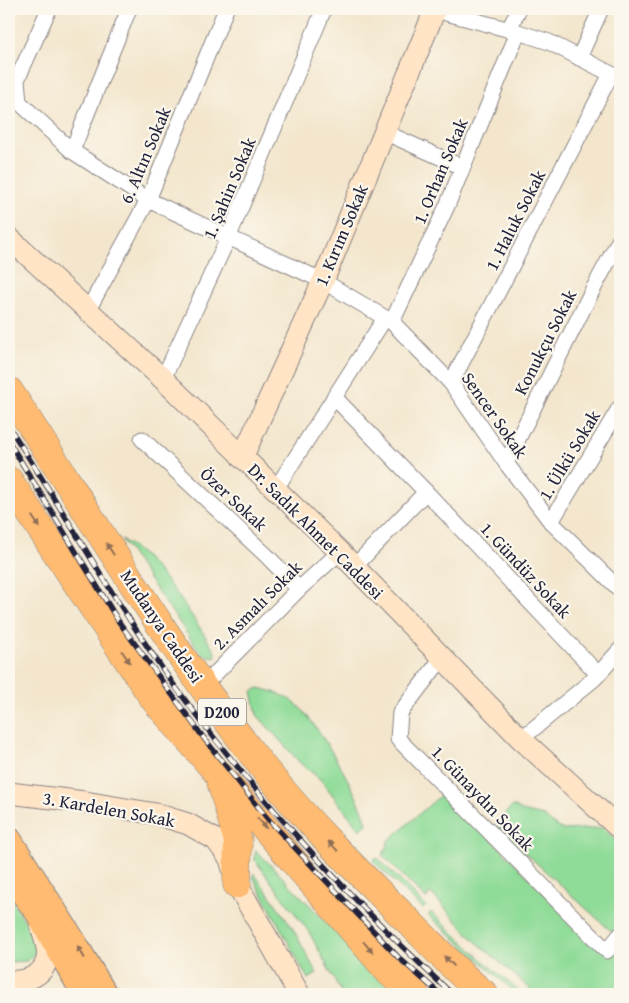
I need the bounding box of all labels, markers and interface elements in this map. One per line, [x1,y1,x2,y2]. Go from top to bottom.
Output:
street label: 6. Altın Sokak [112,101,178,208]
street label: 1. Orhan Sokak [406,113,475,228]
street label: 1. Şahin Sokak [195,132,263,243]
street label: 1. Haluk Sokak [478,164,552,275]
street label: 1. Kırım Sokak [307,179,375,290]
street label: Konukçu Sokak [507,284,584,399]
street label: Sencer Sokak [455,366,535,464]
street label: 1. Ülkü Sokak [531,404,607,505]
street label: Dr. Sadık Ahmet Caddesi [242,457,390,605]
street label: Özer Sokak [194,461,274,538]
one-way arrow [31,515,41,529]
street label: 1. Gündüz Sokak [474,516,579,625]
one-way arrow [105,542,115,556]
street label: 2. Asmalı Sokak [206,553,309,656]
street label: Mudanya Caddesi [114,564,210,688]
one-way arrow [121,650,131,664]
road number: D200 [198,699,246,726]
street label: 1. Günaydın Sokak [425,739,541,858]
street label: 3. Kardelen Sokak [41,784,178,834]
one-way arrow [256,817,268,829]
one-way arrow [327,841,339,853]
one-way arrow [362,940,373,953]
one-way arrow [76,946,85,959]
one-way arrow [443,955,455,967]

